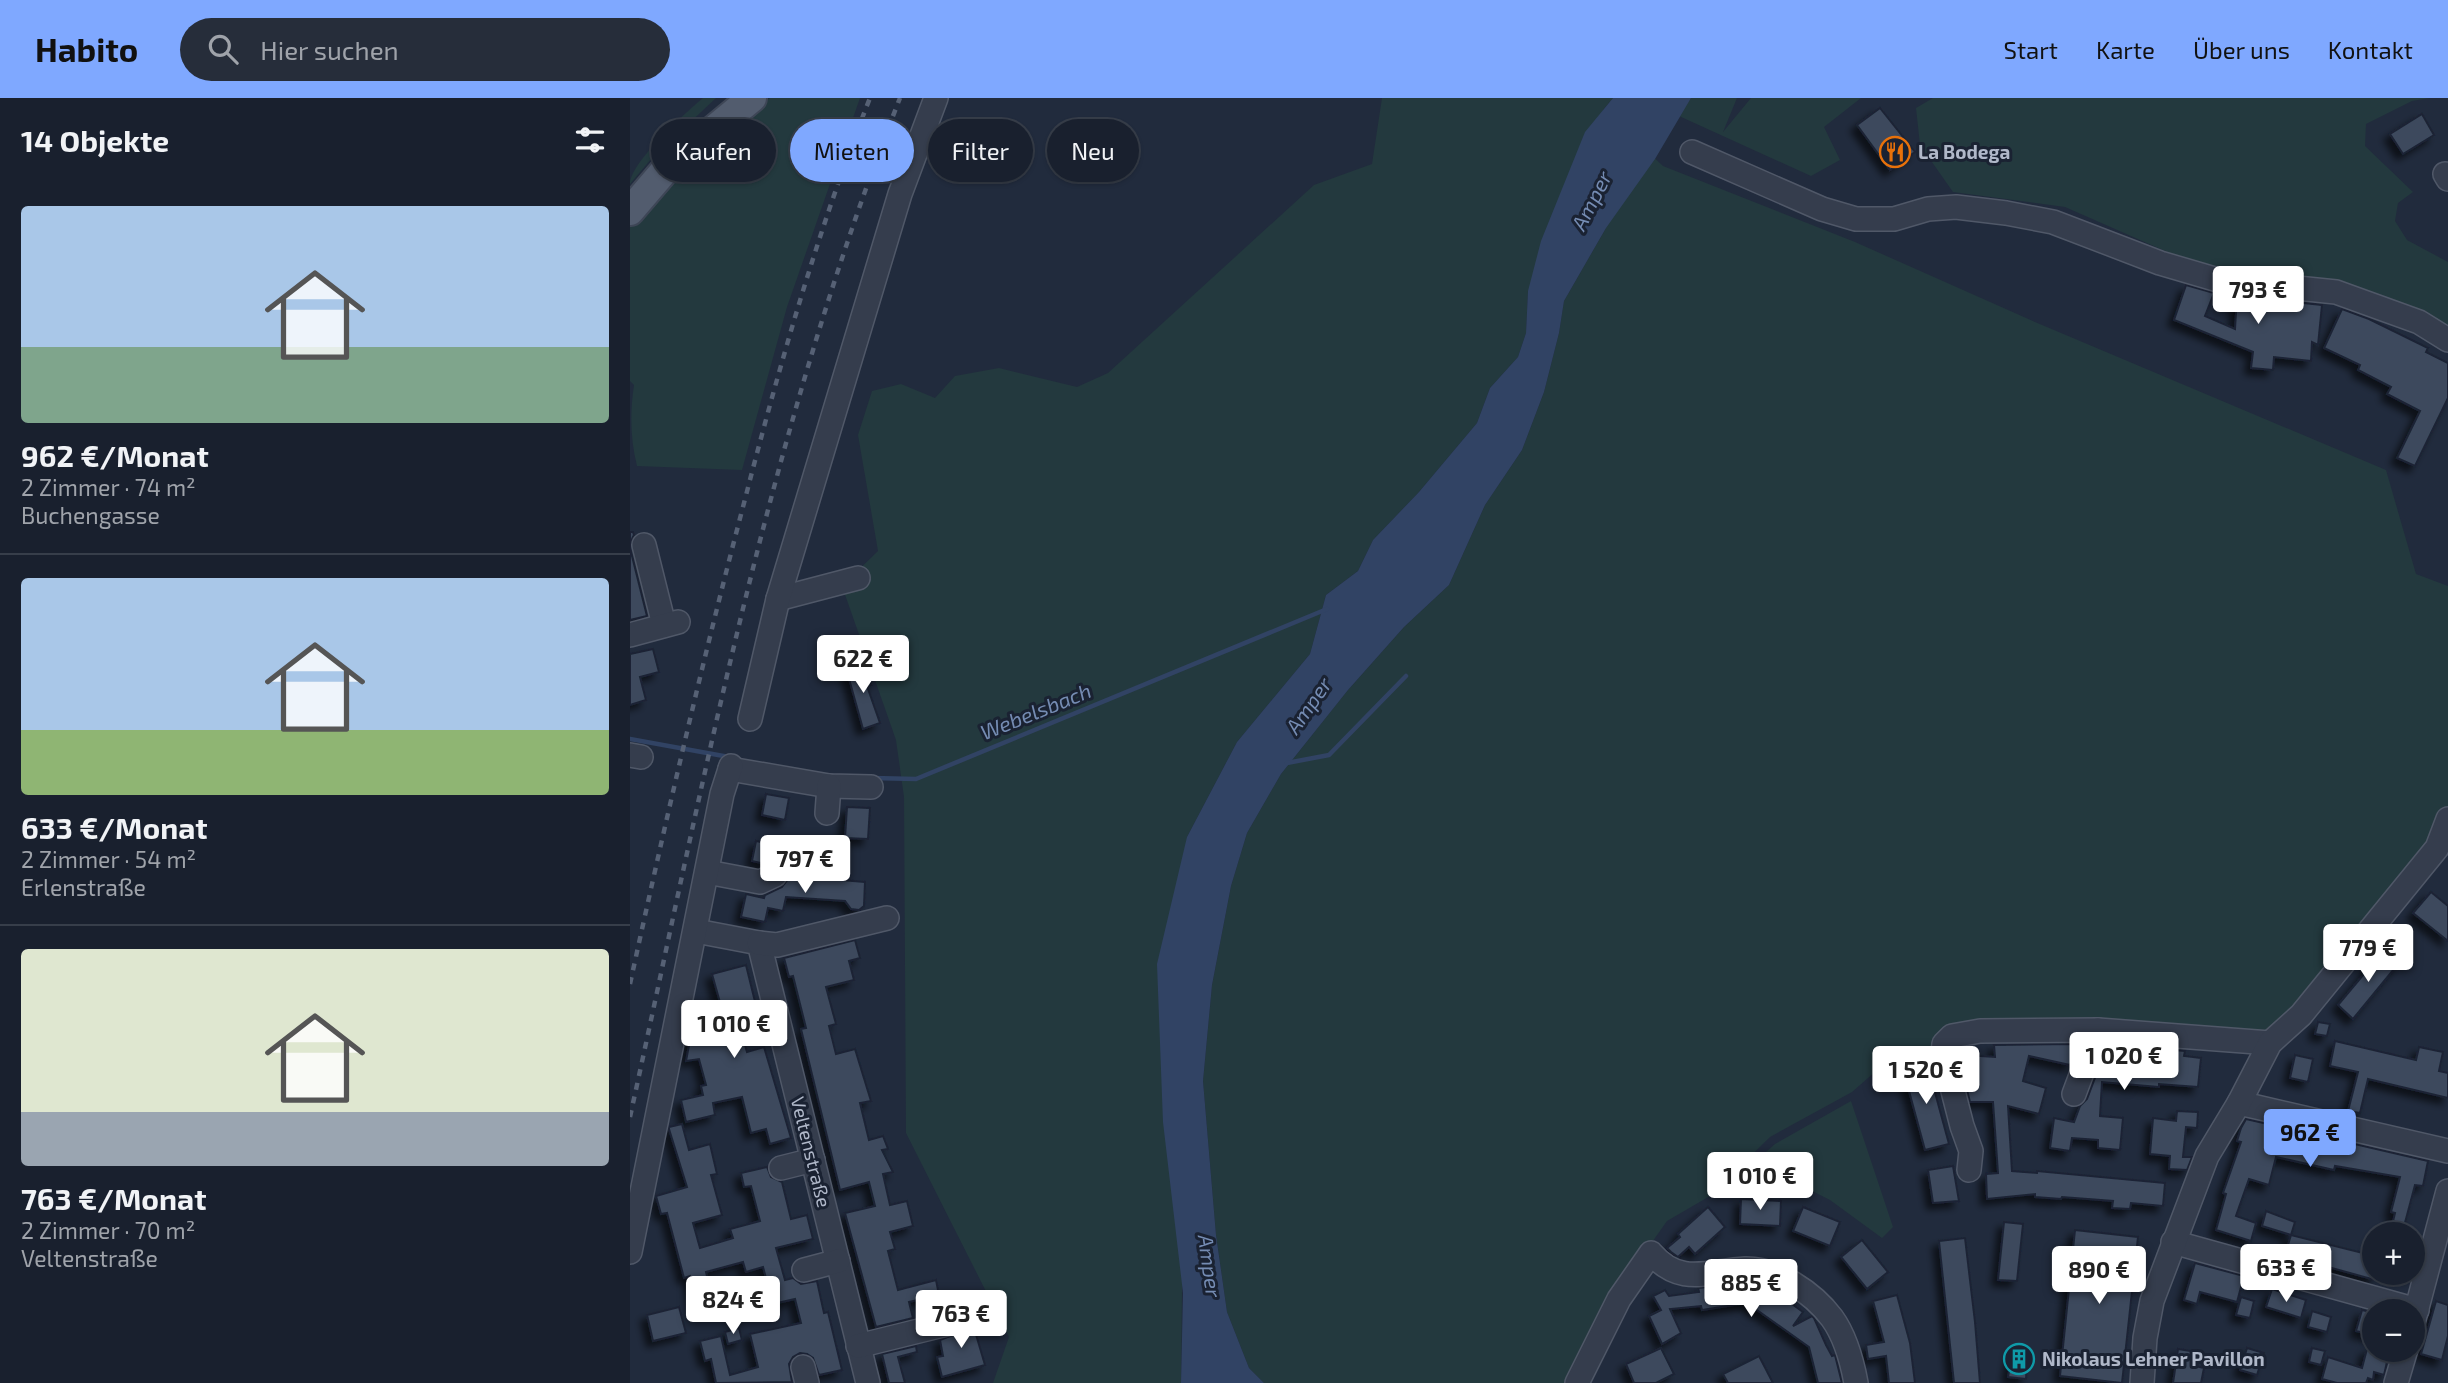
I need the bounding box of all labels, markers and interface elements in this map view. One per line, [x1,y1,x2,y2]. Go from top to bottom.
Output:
search box [180,18,670,81]
text: Habito [35,29,138,69]
icon: search [204,30,242,68]
text: Hier suchen [260,34,399,65]
text: Start [2004,35,2058,64]
text: Karte [2096,35,2155,64]
text: Über uns [2193,35,2290,64]
text: Kontakt [2328,35,2413,64]
chip: Kaufen [651,119,776,182]
chip: Mieten [790,119,914,182]
chip: Filter [928,119,1033,182]
chip: Neu [1047,119,1139,182]
icon: filters [571,121,609,159]
text: 14 Objekte [21,122,169,158]
restaurant icon: La Bodega [1878,135,1912,169]
place label: La Bodega [1918,140,2010,163]
water label: Amper [1565,166,1616,235]
icon: home [252,252,378,378]
pin: 793 € [2209,266,2307,326]
text: 793 € [2229,275,2287,303]
text: 962 €/Monat [21,437,209,473]
text: 2 Zimmer · 74 m² [21,473,196,501]
text: Buchengasse [21,501,160,529]
icon: home [252,624,378,750]
pin: 622 € [814,636,912,695]
text: 622 € [833,644,893,672]
water label: Amper [1279,672,1336,739]
water label: Webelsbach [976,677,1094,744]
text: 633 €/Monat [21,809,208,845]
pin: 797 € [756,836,854,895]
text: 797 € [776,844,834,872]
text: 2 Zimmer · 54 m² [21,845,196,873]
text: Erlenstraße [21,873,146,901]
pin: 779 € [2319,924,2417,984]
text: 779 € [2339,933,2397,961]
icon: home [252,995,378,1121]
pin: 1 010 € [669,1000,799,1060]
text: 1 010 € [697,1009,771,1037]
pin: 1 020 € [2059,1032,2189,1092]
text: 1 020 € [2085,1041,2163,1069]
pin: 1 520 € [1861,1046,1991,1106]
text: 1 520 € [1888,1055,1964,1083]
street label: Veltenstraße [787,1094,836,1209]
pin: 962 € [2261,1110,2359,1169]
text: 962 € [2280,1118,2340,1146]
pin: 1 010 € [1695,1152,1825,1212]
text: 1 010 € [1723,1161,1797,1189]
text: 763 €/Monat [21,1180,206,1216]
text: 2 Zimmer · 70 m² [21,1216,195,1244]
map controls [2362,1222,2425,1362]
button: + [2362,1222,2425,1285]
water label: Amper [1194,1232,1227,1299]
text: Veltenstraße [21,1244,158,1272]
pin: 633 € [2237,1244,2335,1304]
pin: 890 € [2050,1246,2148,1306]
text: 633 € [2256,1253,2316,1281]
text: 890 € [2068,1255,2130,1283]
pin: 885 € [1702,1260,1800,1319]
text: 885 € [1720,1268,1782,1296]
pin: 824 € [684,1276,782,1336]
text: 824 € [702,1285,764,1313]
pin: 763 € [912,1290,1010,1350]
text: 763 € [932,1299,990,1327]
button: − [2362,1299,2425,1362]
building icon: Nikolaus Lehner Pavillon [2002,1342,2036,1376]
place label: Nikolaus Lehner Pavillon [2042,1347,2265,1370]

